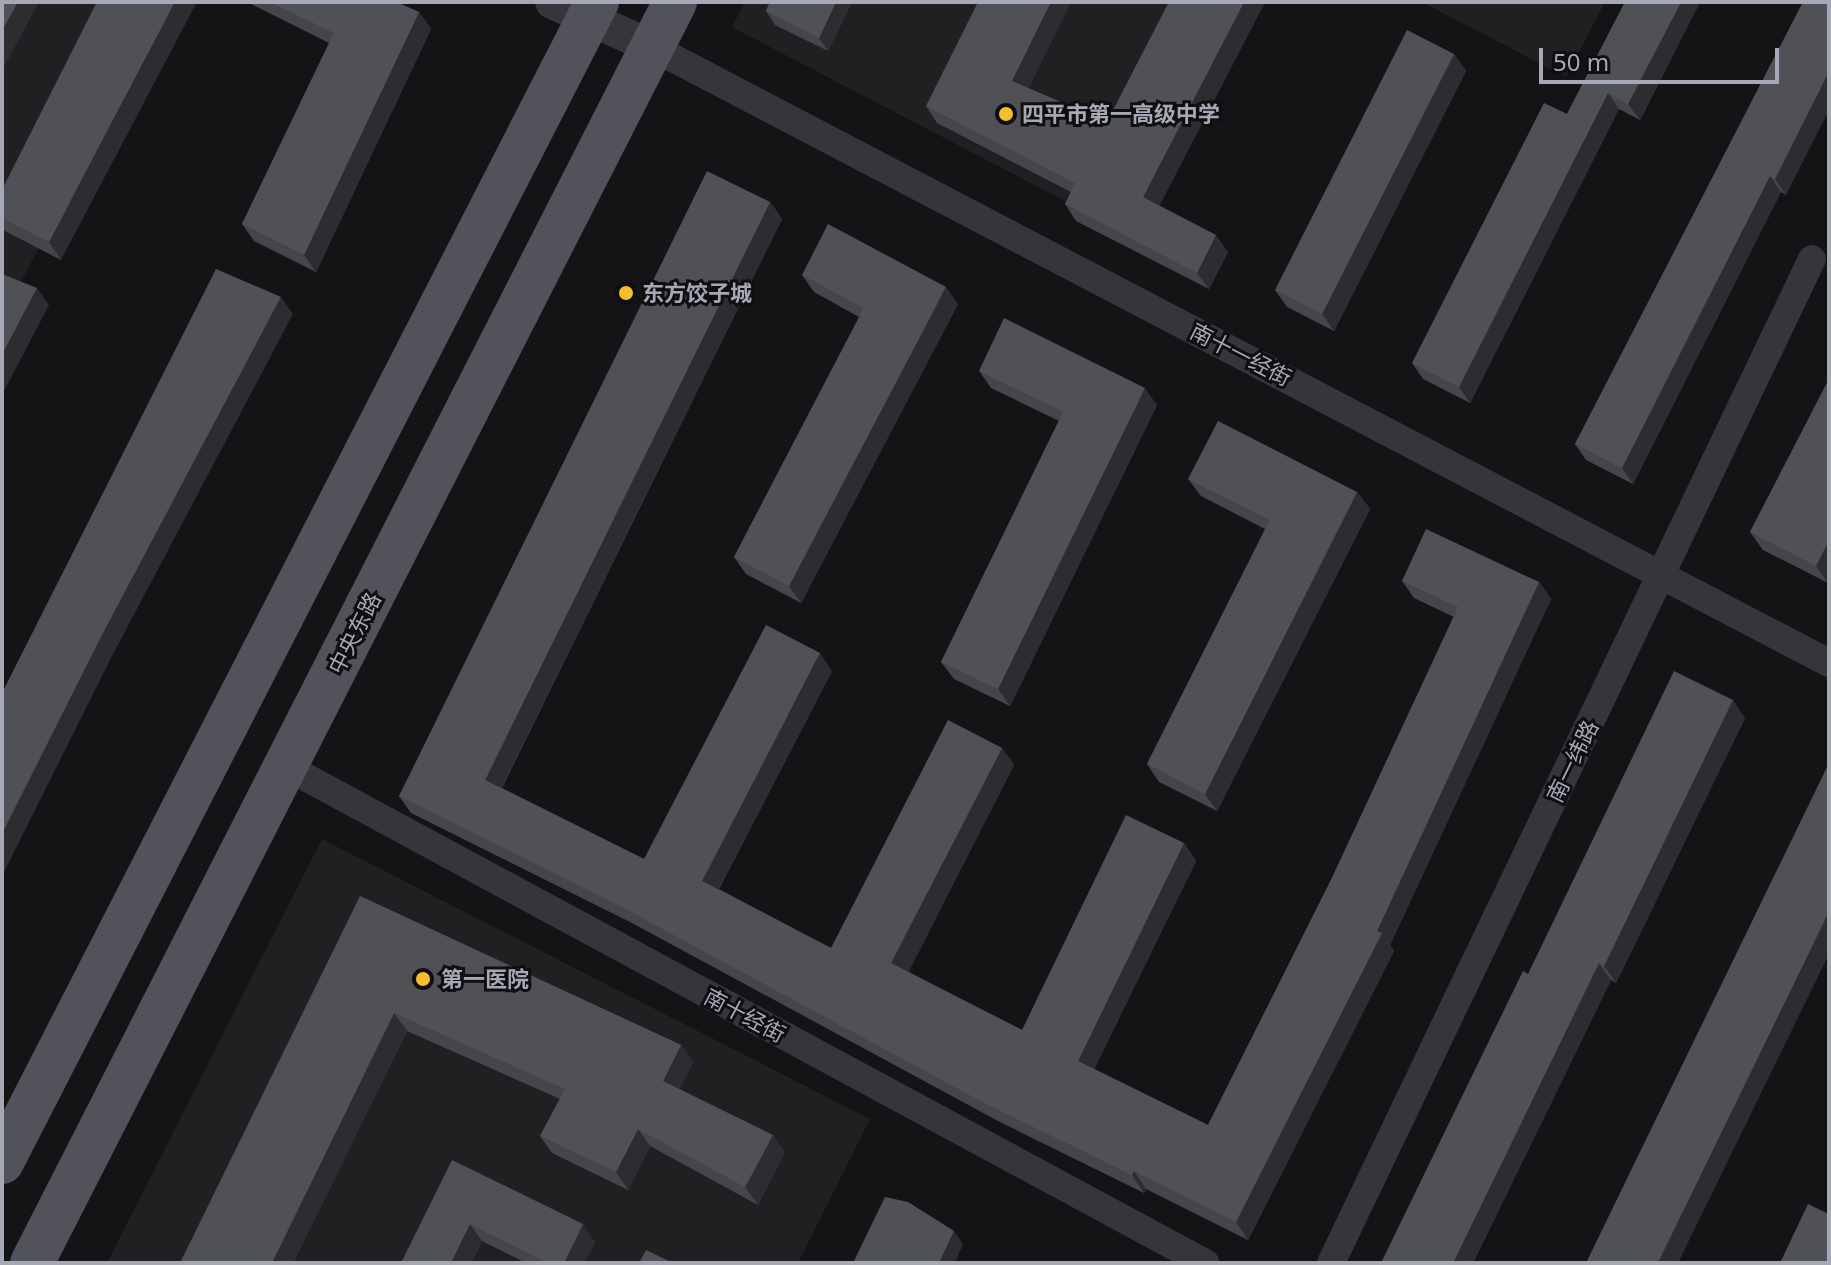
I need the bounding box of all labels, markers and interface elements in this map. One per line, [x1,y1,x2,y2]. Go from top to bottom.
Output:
scale bar [1543,32,1783,82]
text: 50 m [1553,45,1609,78]
place label: 四平市第一高级中学 [1022,101,1220,127]
marker: 四平市第一高级中学 [997,105,1015,123]
place label: 东方饺子城 [642,280,752,306]
marker: 东方饺子城 [617,284,635,302]
street label: 南十一经街 [1186,317,1296,391]
street label: 中央东路 [322,588,386,678]
street label: 南一纬路 [1541,716,1603,806]
place label: 第一医院 [441,966,529,992]
marker: 第一医院 [412,968,434,990]
street label: 南十经街 [700,983,790,1047]

